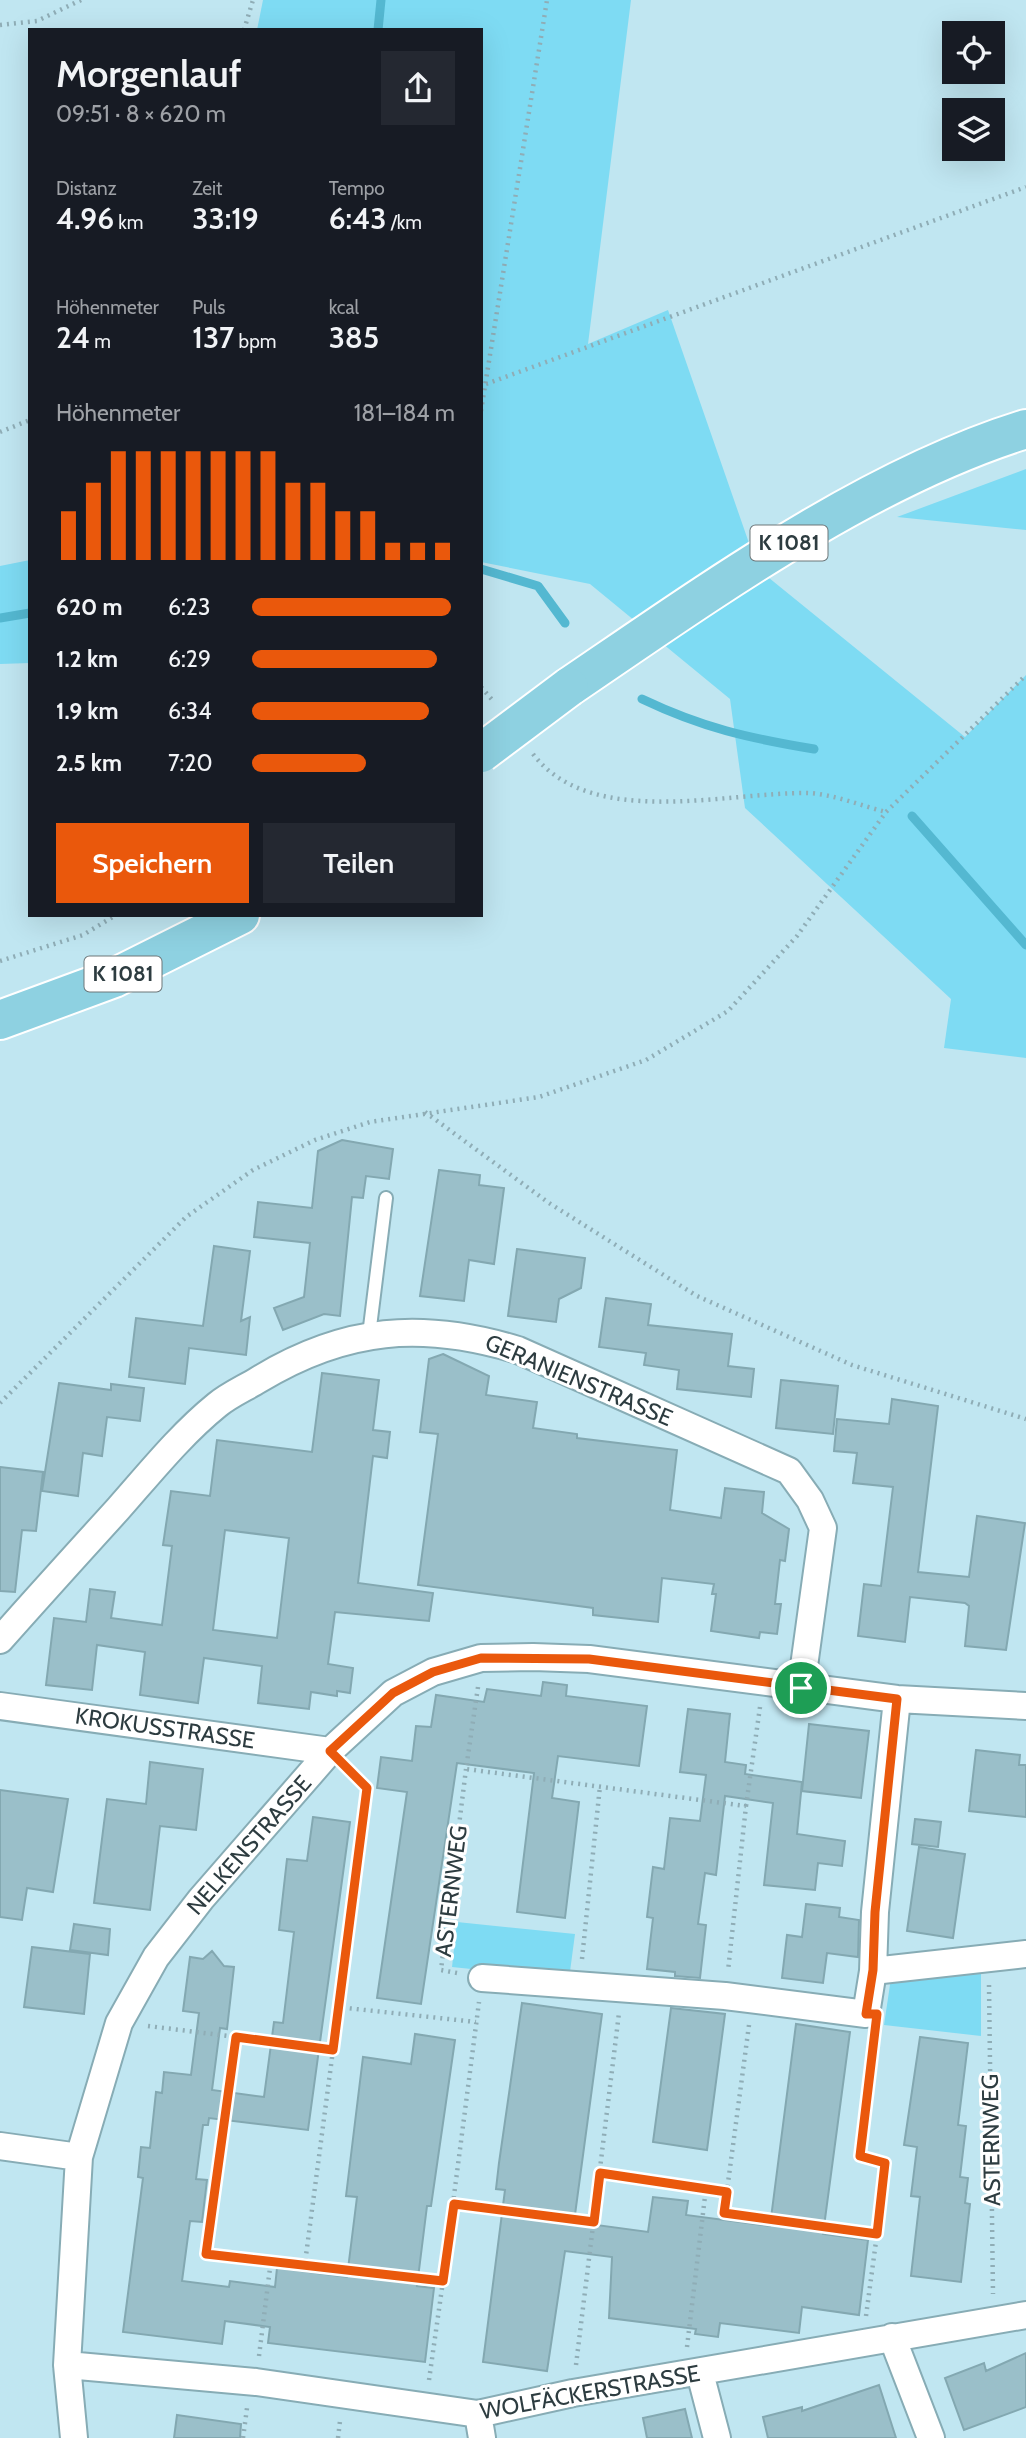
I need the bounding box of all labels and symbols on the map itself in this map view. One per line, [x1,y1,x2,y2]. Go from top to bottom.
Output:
road number: K 1081 [750,526,828,560]
road number: K 1081 [85,956,162,992]
street label: GERANIENSTRASSE [481,1328,677,1432]
pin [771,1658,831,1718]
street label: KROKUSSTRASSE [73,1702,257,1754]
street label: NELKENSTRASSE [181,1769,317,1921]
street label: ASTERNWEG [429,1824,473,1958]
street label: ASTERNWEG [976,2074,1006,2206]
street label: WOLFÄCKERSTRASSE [478,2359,702,2425]

